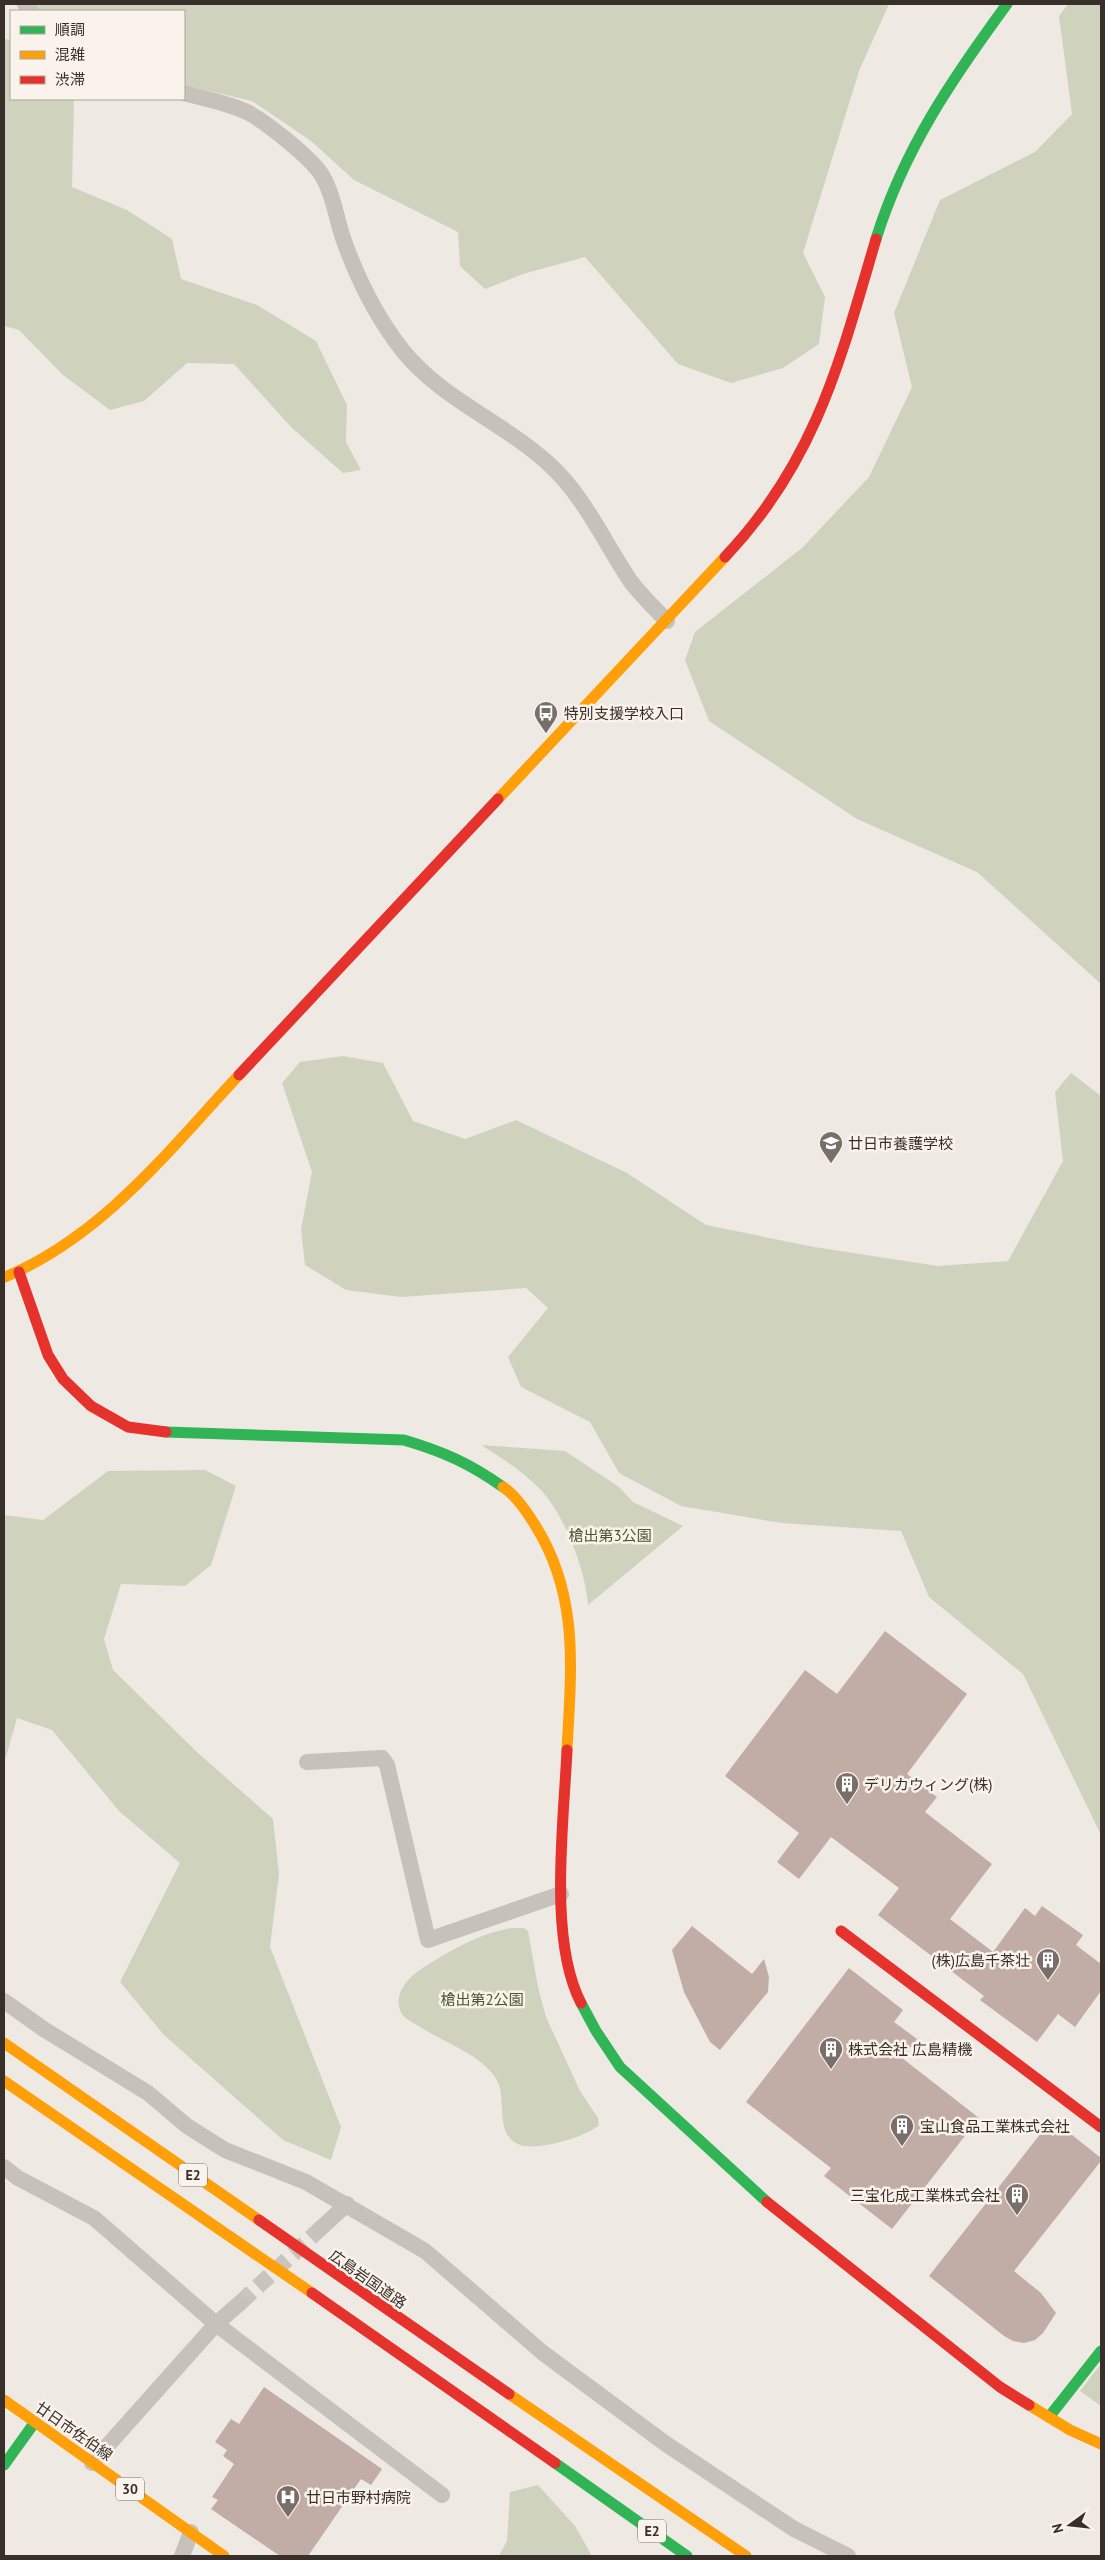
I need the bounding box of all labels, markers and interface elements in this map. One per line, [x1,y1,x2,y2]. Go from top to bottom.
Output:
legend [10,10,185,100]
text: 順調 [55,20,85,39]
text: 混雑 [55,45,85,64]
text: 渋滞 [55,70,85,89]
bus stop icon: 特別支援学校入口 [533,700,559,734]
place label: 特別支援学校入口 [564,704,684,723]
school or university icon: 廿日市養護学校 [818,1130,844,1164]
place label: 廿日市養護学校 [848,1134,953,1153]
park label: 槍出第3公園 [568,1526,652,1545]
building icon: デリカウィング(株) [834,1771,860,1805]
place label: デリカウィング(株) [864,1775,992,1794]
building icon: (株)広島千茶壮 [1035,1947,1061,1981]
place label: (株)広島千茶壮 [932,1951,1030,1970]
park label: 槍出第2公園 [440,1990,524,2009]
building icon: 株式会社 広島精機 [818,2036,844,2070]
place label: 株式会社 広島精機 [848,2040,972,2059]
building icon: 宝山食品工業株式会社 [889,2113,915,2147]
place label: 宝山食品工業株式会社 [920,2117,1070,2136]
road number: E2 [179,2164,207,2186]
building icon: 三宝化成工業株式会社 [1004,2182,1030,2216]
place label: 三宝化成工業株式会社 [850,2186,1000,2205]
street label: 広島岩国道路 [326,2245,410,2313]
street label: 廿日市佐伯線 [32,2397,116,2465]
road number: 30 [116,2478,144,2500]
hospital icon: 廿日市野村病院 [275,2484,301,2518]
place label: 廿日市野村病院 [306,2488,411,2507]
north arrow [1045,2500,1095,2550]
road number: E2 [638,2520,666,2542]
text: N [1048,2522,1067,2535]

